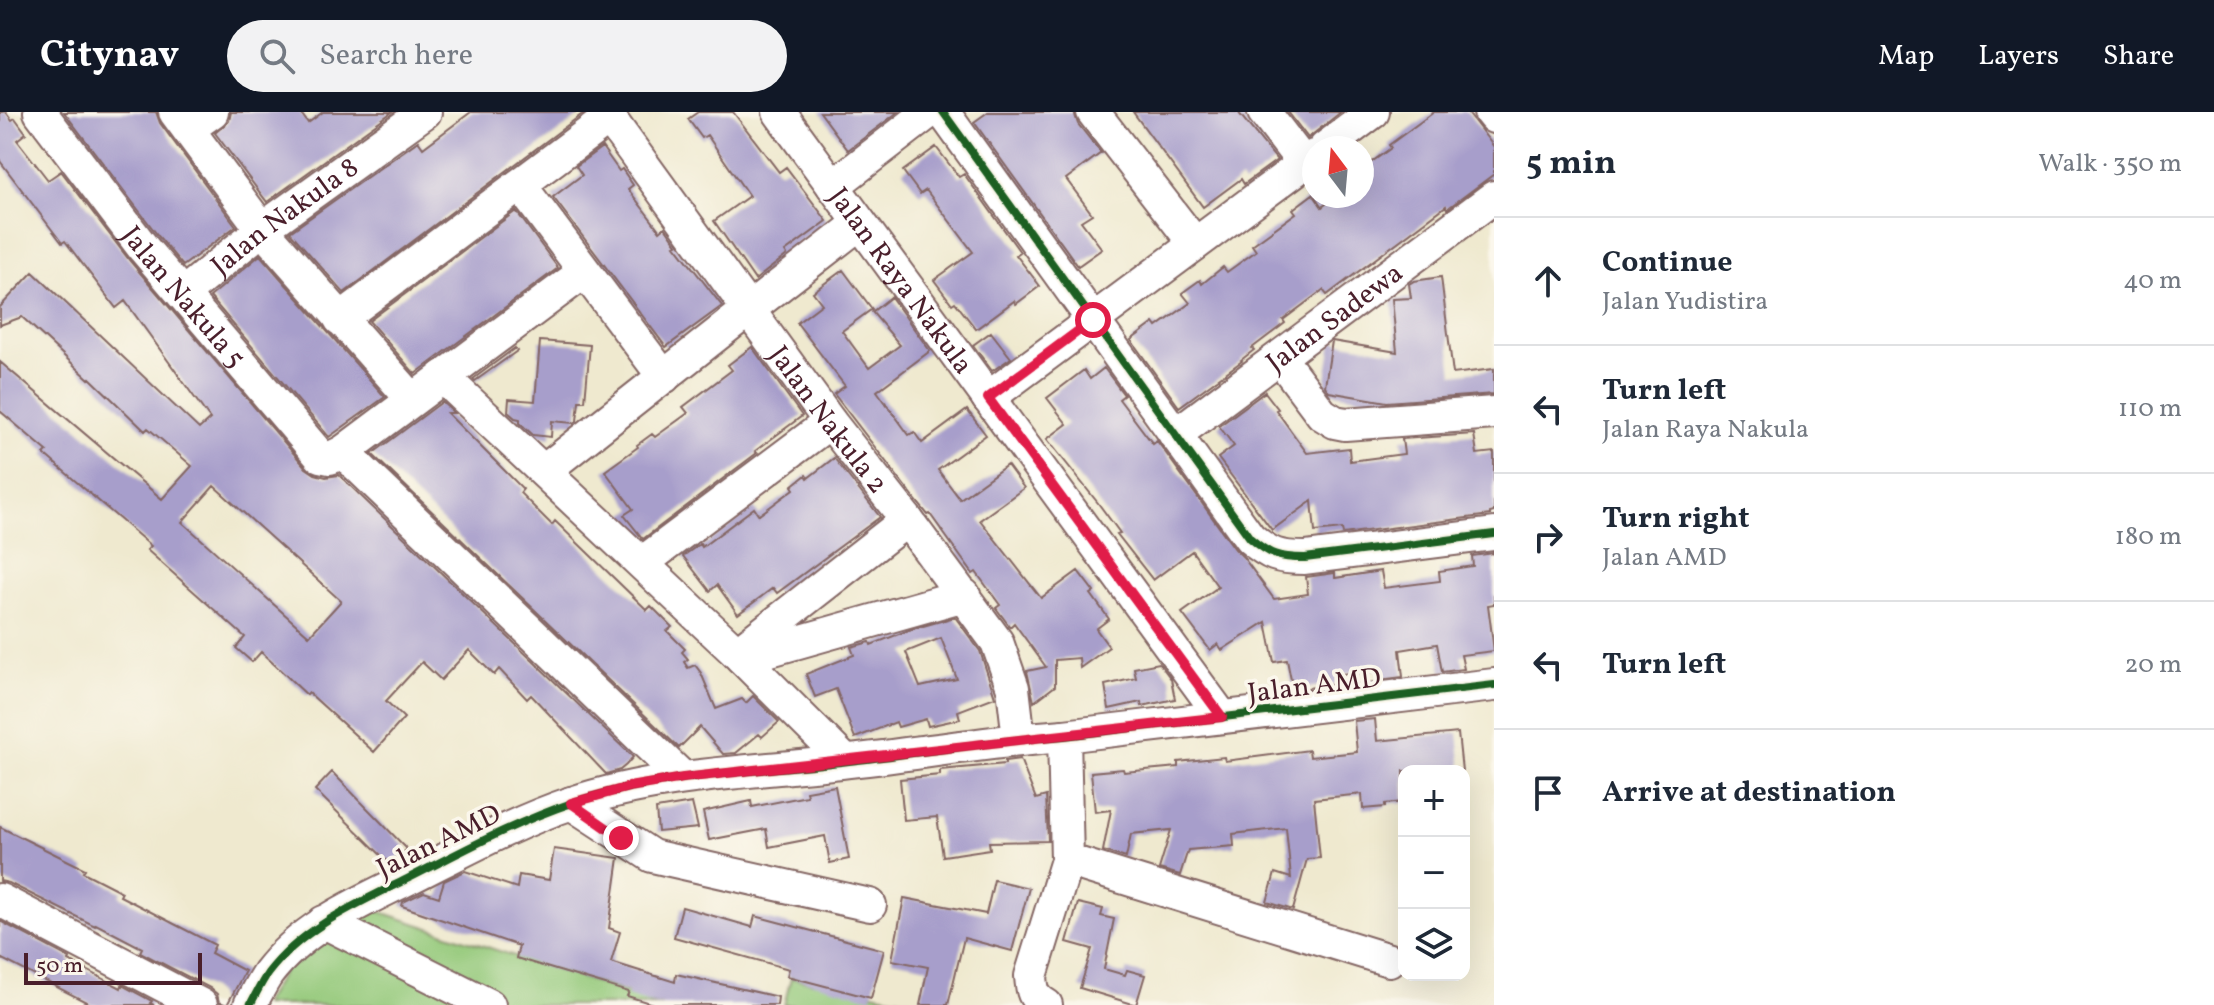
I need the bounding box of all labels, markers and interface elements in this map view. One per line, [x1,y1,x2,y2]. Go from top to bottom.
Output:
search box [227,20,787,92]
text: Citynav [40,30,179,83]
icon: search [255,34,299,78]
text: Search here [319,35,473,77]
text: Map [1878,37,1934,76]
text: Layers [1978,37,2059,76]
text: Share [2103,37,2174,76]
north arrow [1302,136,1374,208]
text: 5 min [1526,141,1616,188]
text: Walk · 350 m [2038,146,2182,182]
street label: Jalan Nakula 8 [203,149,367,286]
street label: Jalan Raya Nakula [818,180,981,383]
street label: Jalan Nakula 5 [111,218,254,377]
text: Continue [1602,242,1733,284]
street label: Jalan Sadewa [1259,255,1412,383]
icon: ahead [1526,259,1570,303]
text: 40 m [2123,263,2182,299]
text: Jalan Yudistira [1602,284,1768,320]
route start [1075,302,1111,338]
street label: Jalan Nakula 2 [759,338,896,503]
text: Turn left [1602,370,1726,412]
icon: left [1526,387,1570,431]
text: 110 m [2118,391,2182,427]
text: Jalan Raya Nakula [1602,412,1809,448]
text: Turn right [1602,498,1750,540]
icon: right [1526,515,1570,559]
text: 180 m [2115,519,2182,555]
text: Jalan AMD [1602,540,1726,576]
icon: left [1526,643,1570,687]
text: Turn left [1602,644,1726,686]
text: 20 m [2124,647,2182,683]
street label: Jalan AMD [1245,659,1383,714]
map controls [1398,765,1470,981]
button: + [1398,765,1470,837]
icon: arrive [1526,771,1570,815]
text: Arrive at destination [1602,772,1896,814]
street label: Jalan AMD [370,795,508,889]
route end [603,820,639,856]
button: − [1398,837,1470,909]
button: layers [1398,909,1470,981]
scale bar [24,949,202,985]
text: 50 m [36,951,83,982]

